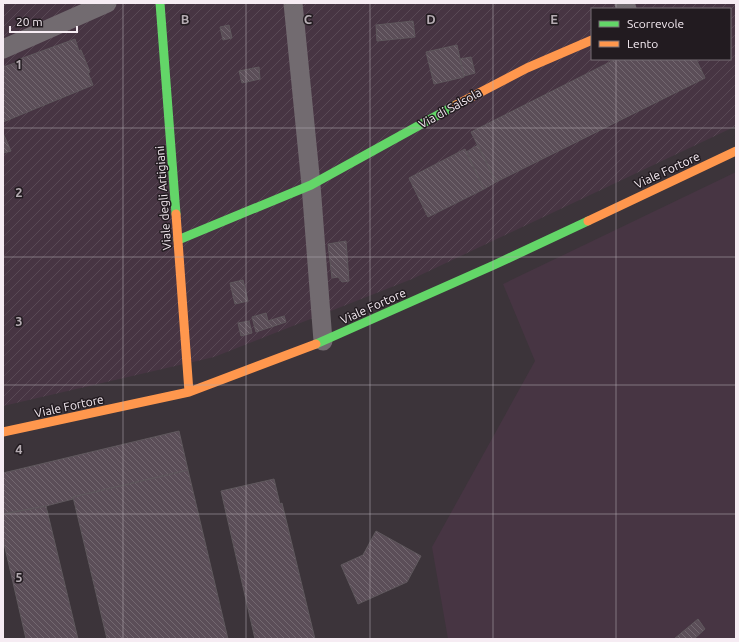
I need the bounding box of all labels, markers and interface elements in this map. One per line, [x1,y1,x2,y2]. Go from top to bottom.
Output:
scale bar [10,8,77,34]
legend [591,8,731,60]
text: B [181,12,190,26]
text: C [304,12,313,26]
text: D [426,12,436,26]
text: E [550,12,558,26]
text: 20 m [16,15,43,28]
text: Scorrevole [627,17,684,30]
text: Lento [627,37,658,50]
text: 1 [15,57,23,71]
street label: Via di Salsola [416,85,484,131]
street label: Viale degli Artigiani [153,145,173,251]
street label: Viale Fortore [632,149,702,191]
text: 2 [15,185,23,199]
street label: Viale Fortore [338,286,408,326]
text: 3 [15,314,23,328]
street label: Viale Fortore [33,392,105,420]
text: 4 [15,442,23,456]
text: 5 [15,570,23,584]

